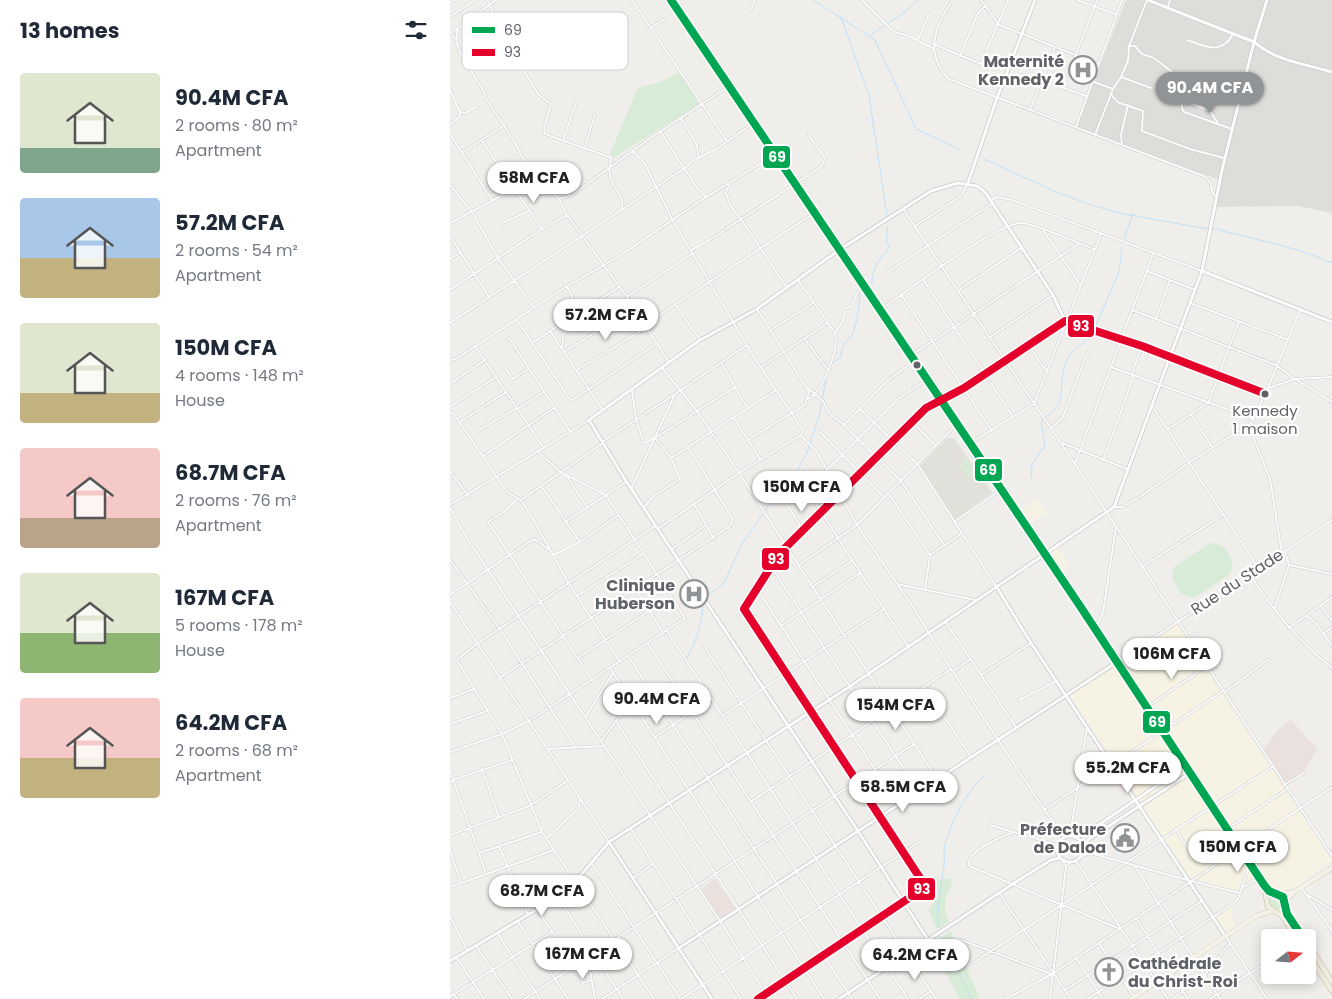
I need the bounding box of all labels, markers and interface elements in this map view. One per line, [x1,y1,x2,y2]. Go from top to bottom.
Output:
legend [462,12,628,70]
text: 13 homes [20,16,119,45]
icon: filters [402,16,430,44]
text: 69 [504,20,522,40]
text: 93 [504,42,521,62]
place label: Maternité Kennedy 2 [978,50,1064,91]
hospital icon: Maternité Kennedy 2 [1068,55,1098,85]
pin: 90.4M CFA [1153,72,1267,114]
text: 90.4M CFA [1167,76,1253,99]
text: 90.4M CFA [175,83,288,112]
icon: home [60,93,120,153]
text: 2 rooms · 80 m² [175,114,298,137]
text: Apartment [175,139,262,162]
line badge: 69 [762,145,791,169]
text: 69 [768,147,786,167]
pin: 58M CFA [488,162,580,204]
text: 58M CFA [498,166,570,189]
text: 57.2M CFA [175,208,285,237]
icon: home [60,218,120,278]
text: 2 rooms · 54 m² [175,239,298,262]
text: Apartment [175,264,262,287]
pin: 57.2M CFA [549,298,663,341]
text: 57.2M CFA [564,303,648,326]
line badge: 93 [1067,314,1095,338]
text: 93 [1072,316,1090,336]
text: 150M CFA [175,333,277,362]
icon: home [60,343,120,403]
unlabelled marker [912,360,922,370]
text: 4 rooms · 148 m² [175,364,304,387]
text: House [175,389,225,412]
marker: Kennedy 1 maison [1260,389,1270,399]
place label: Kennedy 1 maison [1232,400,1298,439]
text: 68.7M CFA [175,458,286,487]
line badge: 69 [974,458,1003,482]
text: 69 [979,460,997,480]
icon: home [60,468,120,528]
pin: 150M CFA [750,470,854,513]
text: 150M CFA [763,475,841,498]
text: 2 rooms · 76 m² [175,489,297,512]
text: Apartment [175,514,262,537]
street label: Rue du Stade [1186,543,1288,621]
line badge: 93 [761,547,790,571]
text: 93 [767,549,785,569]
place label: Clinique Huberson [595,574,675,615]
hospital icon: Clinique Huberson [679,579,709,609]
text: 167M CFA [175,583,274,612]
icon: home [60,593,120,653]
text: 5 rooms · 178 m² [175,614,303,637]
pin: 106M CFA [1120,638,1224,680]
text: House [175,639,225,662]
text: 106M CFA [1133,642,1211,665]
pin: 90.4M CFA [600,682,714,725]
text: 90.4M CFA [614,687,700,710]
pin: 154M CFA [844,688,948,731]
text: 154M CFA [857,693,935,716]
text: 64.2M CFA [175,708,287,737]
line badge: 69 [1142,710,1171,734]
text: 69 [1148,712,1166,732]
icon: home [60,718,120,778]
text: 2 rooms · 68 m² [175,739,298,762]
pin: 55.2M CFA [1071,752,1185,794]
text: 55.2M CFA [1085,756,1171,779]
text: Apartment [175,764,262,787]
pin: 58.5M CFA [846,770,960,813]
text: 58.5M CFA [860,775,946,798]
place label: Préfecture de Daloa [1020,818,1106,859]
public building icon: Préfecture de Daloa [1110,823,1140,853]
pin: 150M CFA [1186,830,1290,873]
text: 150M CFA [1199,835,1277,858]
pin: 68.7M CFA [485,874,599,917]
line badge: 93 [907,877,936,901]
text: 68.7M CFA [500,879,584,902]
text: 93 [913,879,931,899]
north arrow [1261,929,1316,984]
map controls [1261,929,1316,984]
pin: 167M CFA [531,938,635,980]
pin: 64.2M CFA [858,938,972,981]
text: 167M CFA [545,942,621,965]
text: 64.2M CFA [872,943,958,966]
place label: Cathédrale du Christ-Roi [1128,952,1238,993]
church icon: Cathédrale du Christ-Roi [1094,957,1124,987]

